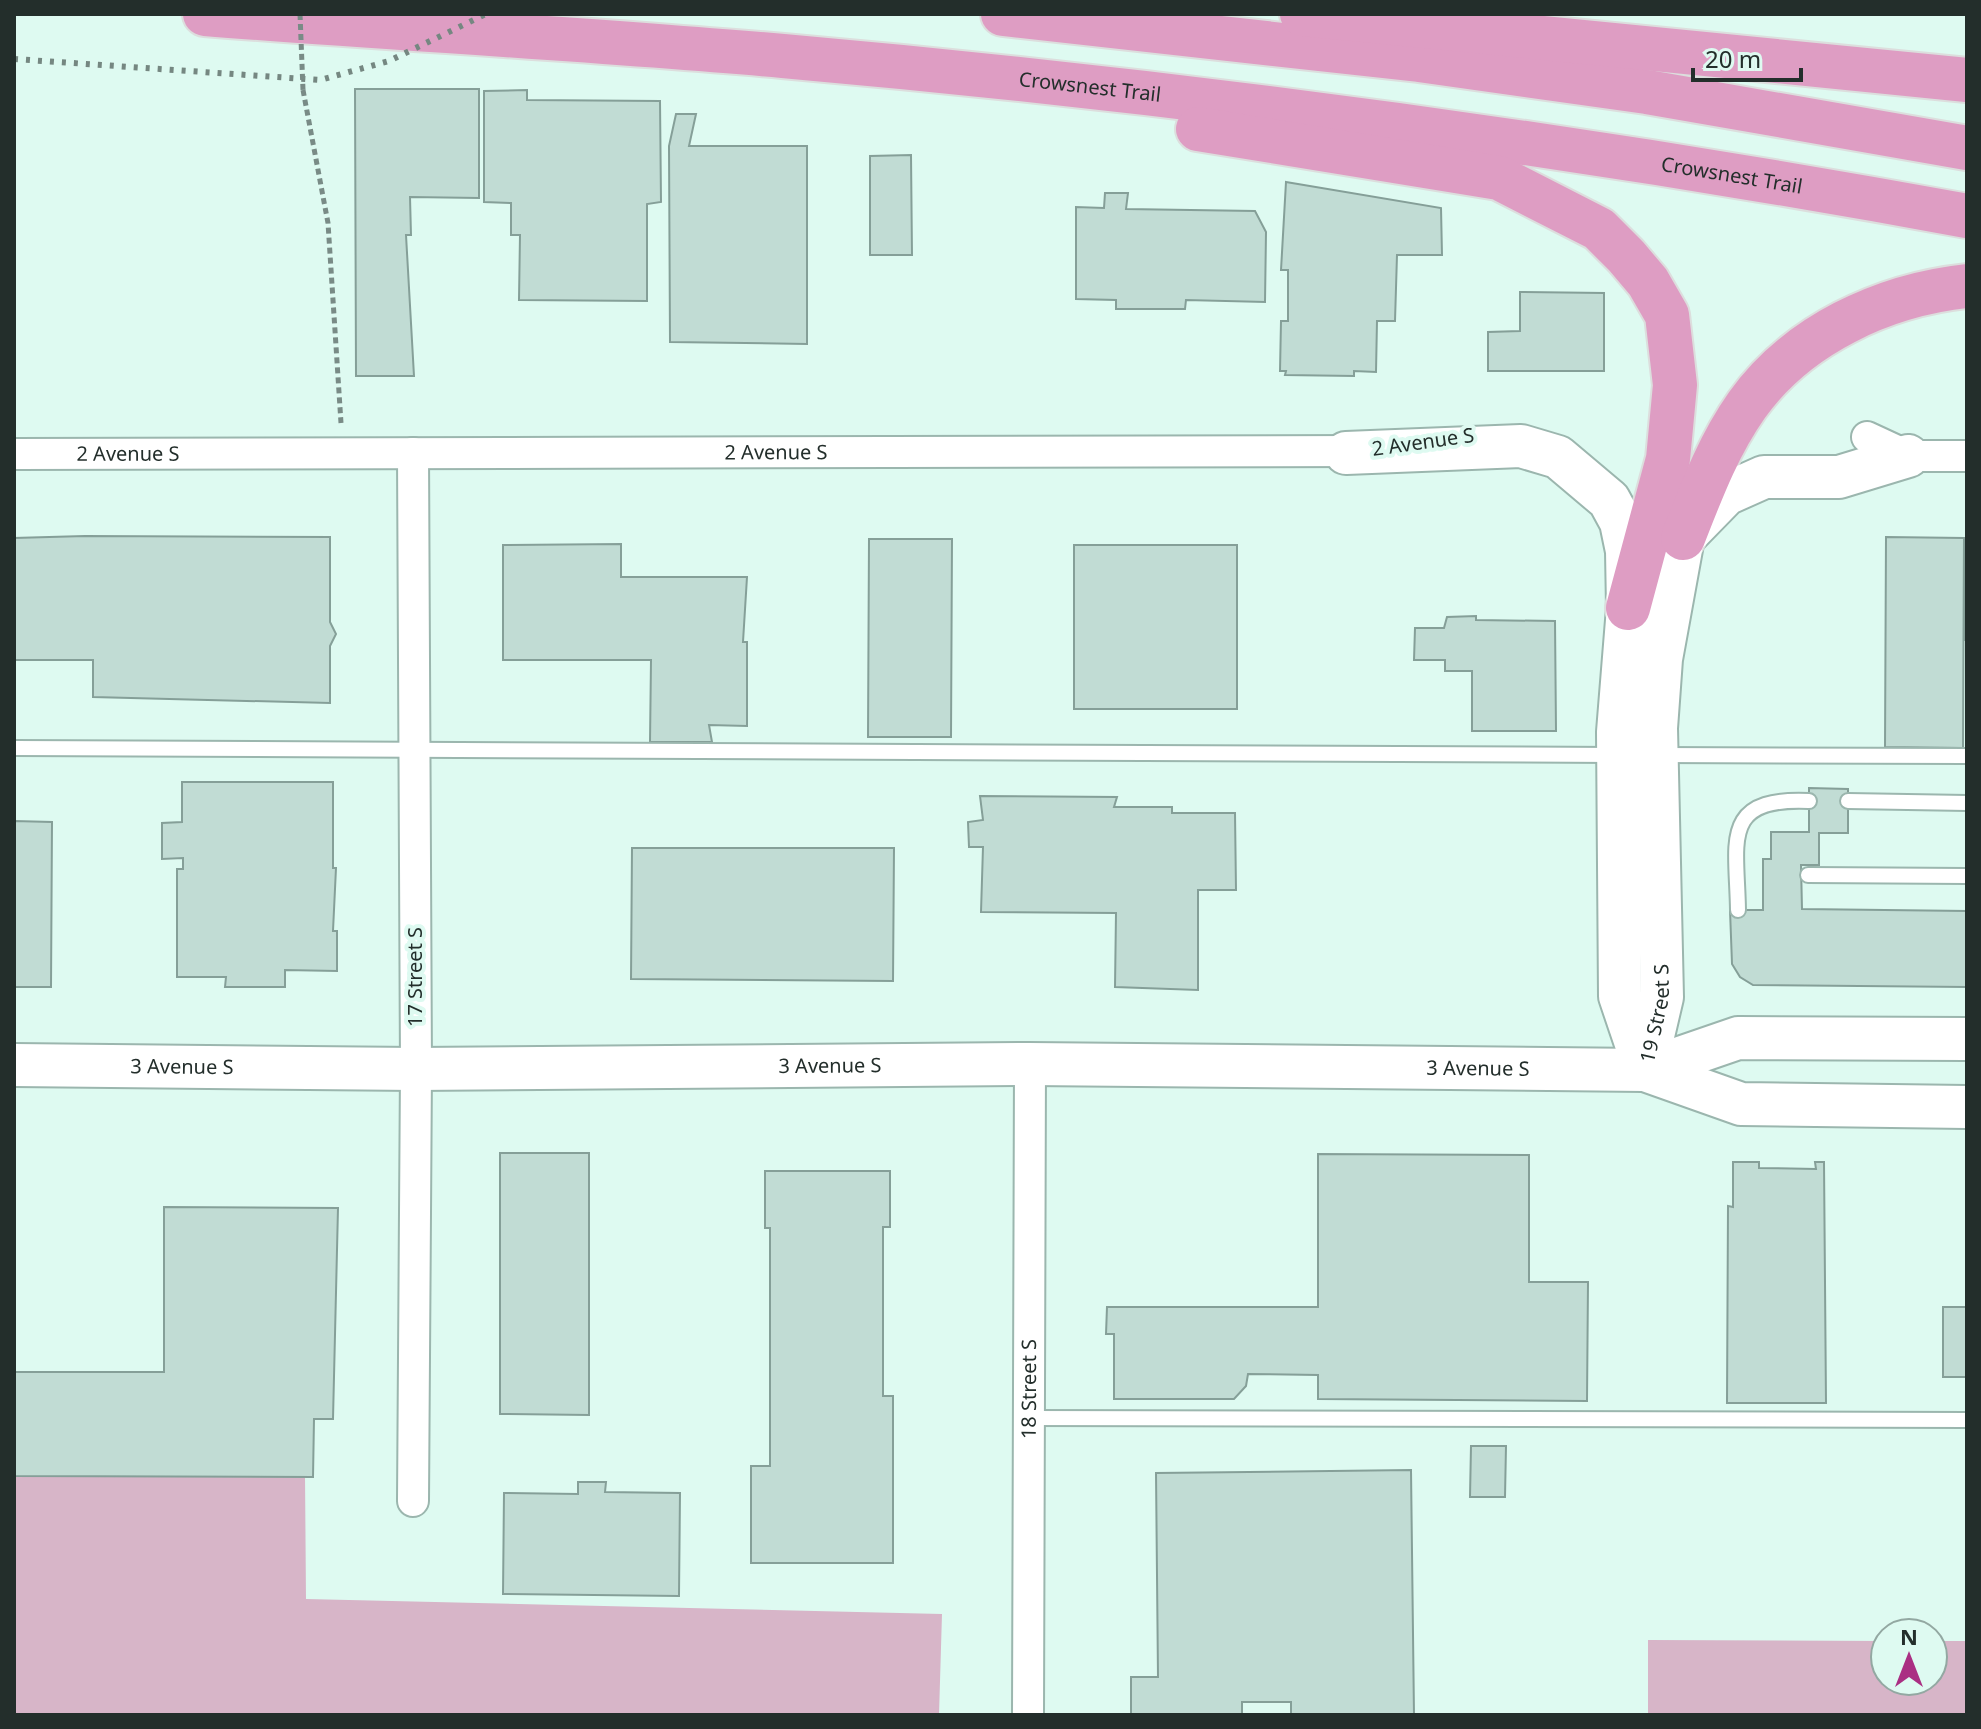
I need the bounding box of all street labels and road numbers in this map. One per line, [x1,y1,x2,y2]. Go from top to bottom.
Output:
street label: Crowsnest Trail [1018,65,1163,108]
street label: Crowsnest Trail [1659,150,1805,200]
street label: 2 Avenue S [1370,421,1476,462]
street label: 2 Avenue S [724,438,828,465]
street label: 2 Avenue S [76,440,180,467]
street label: 17 Street S [401,927,428,1027]
street label: 19 Street S [1633,964,1675,1065]
street label: 3 Avenue S [778,1051,882,1079]
street label: 3 Avenue S [130,1052,234,1080]
street label: 3 Avenue S [1426,1054,1530,1082]
street label: 18 Street S [1015,1339,1042,1439]

